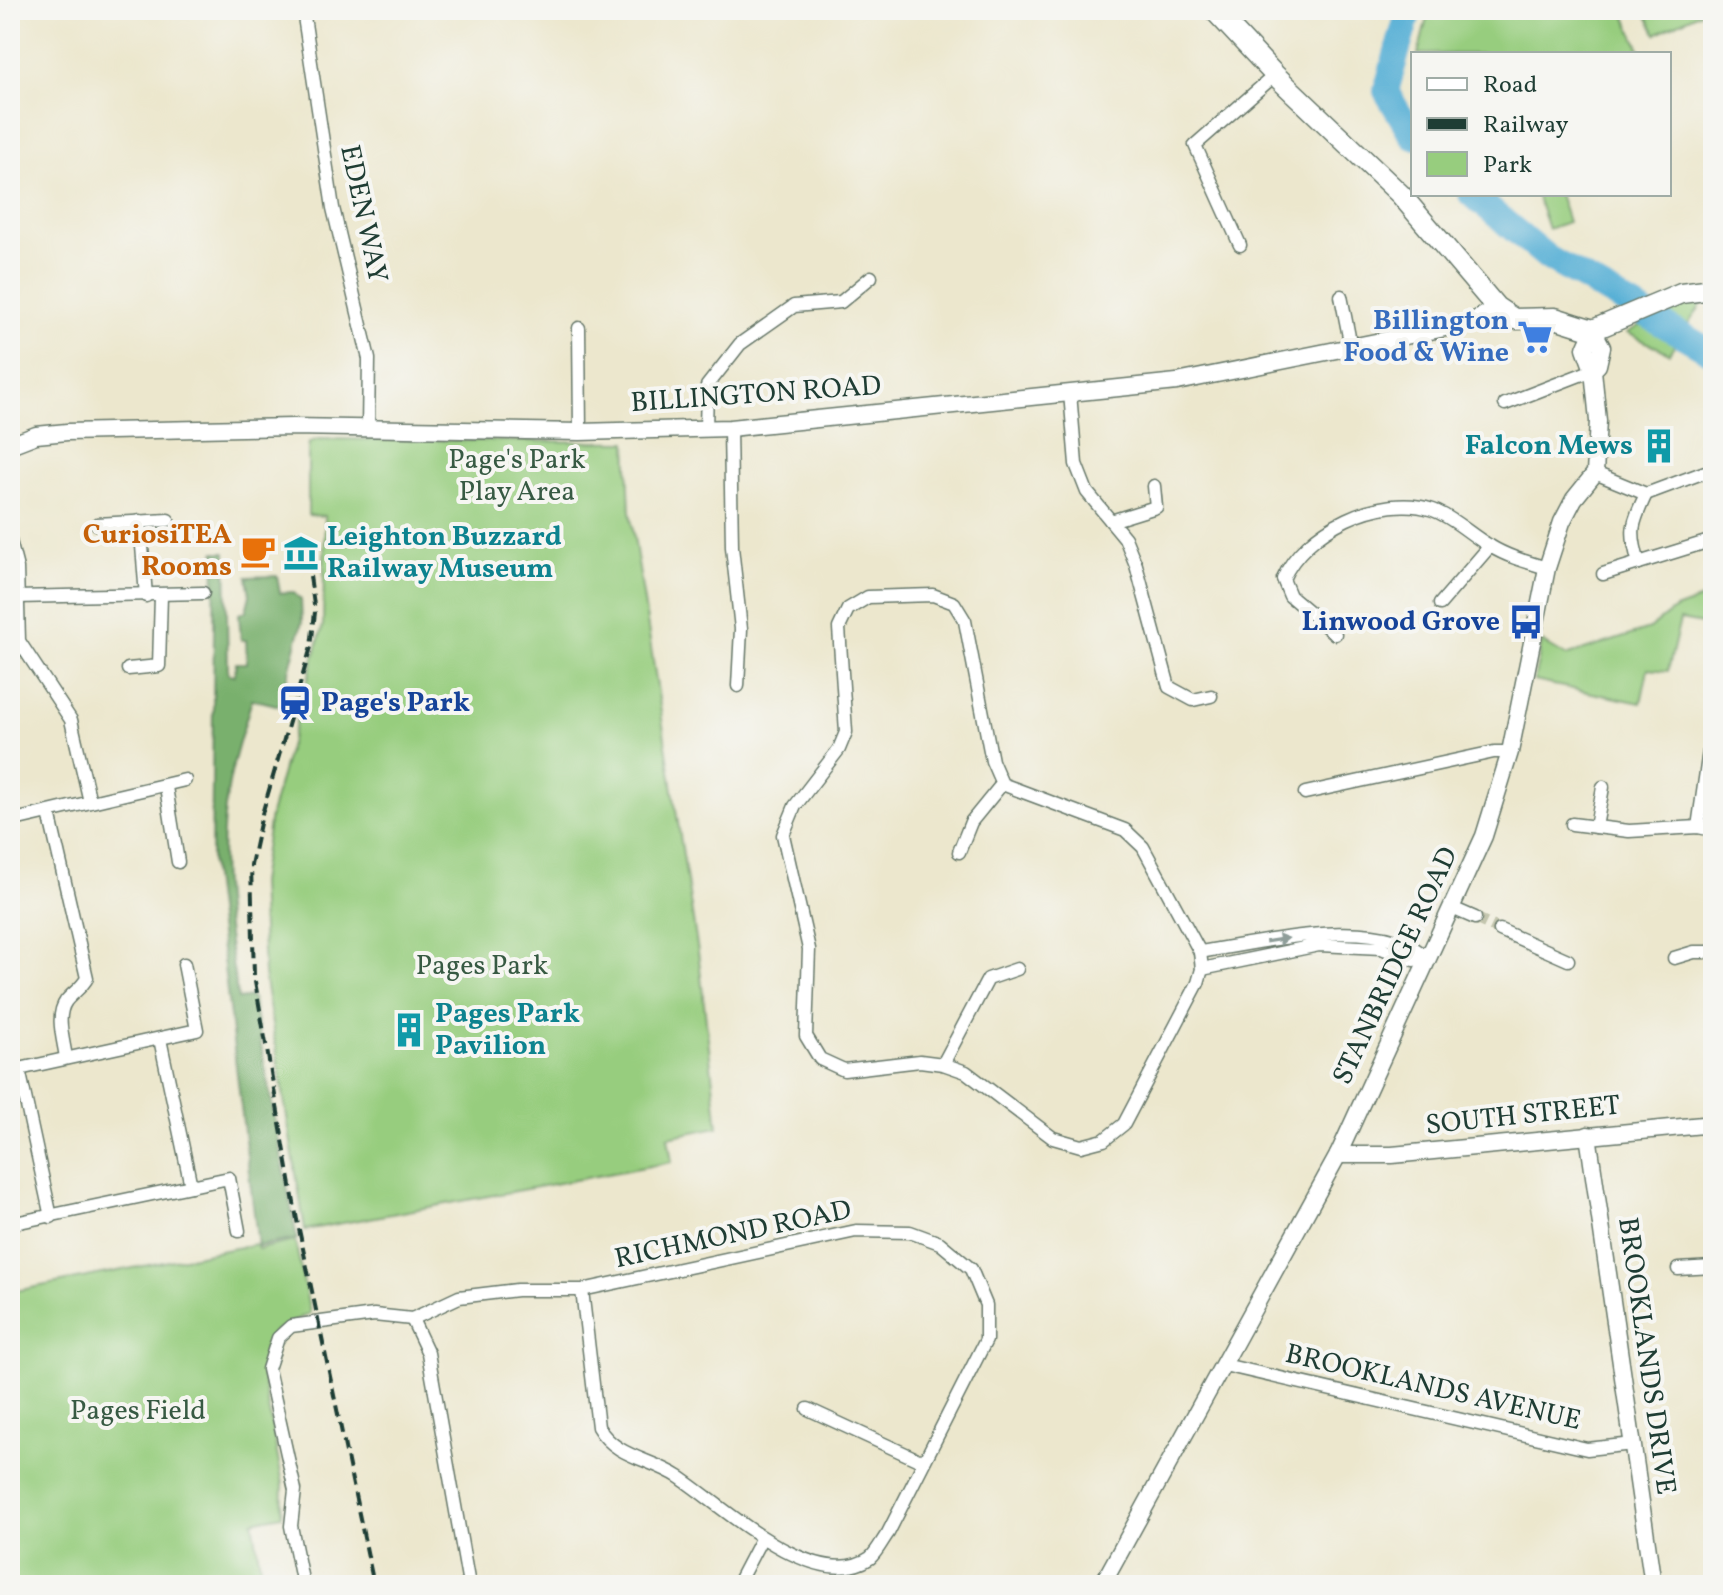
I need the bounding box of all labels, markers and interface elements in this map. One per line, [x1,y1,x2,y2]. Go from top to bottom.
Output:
legend [1411,52,1671,196]
text: Road [1483,69,1537,103]
text: Railway [1483,109,1569,143]
street label: EDEN WAY [329,141,397,287]
text: Park [1483,149,1532,183]
place label: Billington Food & Wine [1343,302,1509,373]
supermarket icon: Billington Food & Wine [1516,318,1554,356]
street label: BILLINGTON ROAD [629,367,883,423]
place label: Falcon Mews [1465,427,1633,466]
building icon: Falcon Mews [1640,427,1678,465]
park label: Page's Park Play Area [448,441,586,512]
place label: CuriosiTEA Rooms [83,516,232,587]
place label: Leighton Buzzard Railway Museum [327,518,562,589]
cafe icon: CuriosiTEA Rooms [239,532,277,570]
museum icon: Leighton Buzzard Railway Museum [282,534,320,572]
place label: Linwood Grove [1301,603,1500,642]
bus stop icon: Linwood Grove [1507,603,1545,641]
station icon: Page's Park [276,684,314,722]
place label: Page's Park [321,684,470,723]
street label: STANBRIDGE ROAD [1324,841,1468,1091]
one-way arrow [1264,934,1289,946]
park label: Pages Park [416,947,548,986]
place label: Pages Park Pavilion [435,995,580,1066]
building icon: Pages Park Pavilion [390,1011,428,1049]
street label: SOUTH STREET [1424,1086,1622,1146]
street label: RICHMOND ROAD [611,1191,855,1279]
street label: BROOKLANDS DRIVE [1607,1215,1685,1497]
street label: BROOKLANDS AVENUE [1281,1335,1585,1441]
park label: Pages Field [70,1392,206,1431]

